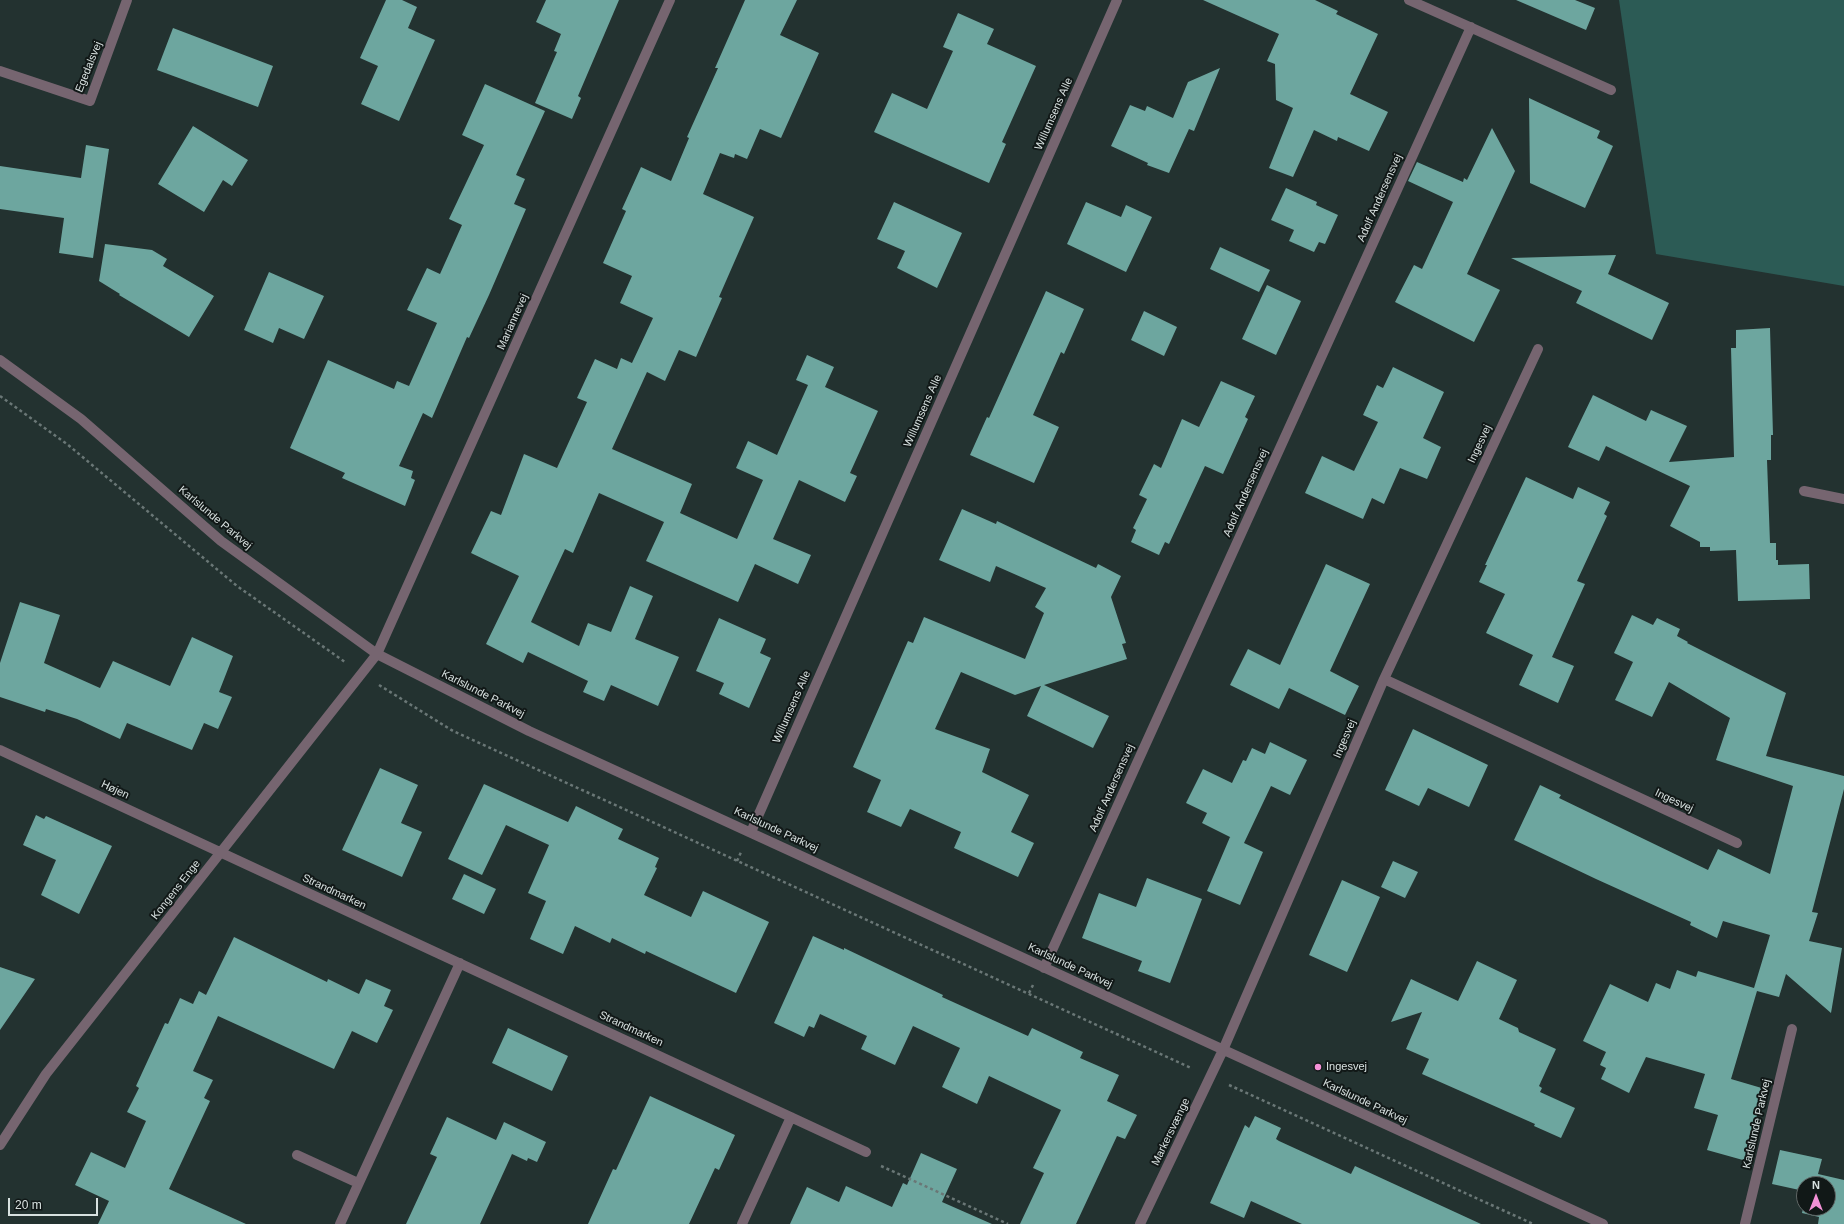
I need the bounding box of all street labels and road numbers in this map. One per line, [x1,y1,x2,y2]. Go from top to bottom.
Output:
street label: Egedalsvej [73,40,105,94]
street label: Willumsens Alle [1032,76,1076,152]
street label: Adolf Andersensvej [1355,152,1405,244]
street label: Mariannevej [495,292,531,352]
street label: Willumsens Alle [901,373,945,449]
street label: Ingesvej [1465,423,1495,465]
street label: Adolf Andersensvej [1221,447,1271,539]
street label: Karlslunde Parkvej [176,483,254,553]
street label: Karlslunde Parkvej [439,667,527,721]
street label: Willumsens Alle [770,669,814,745]
street label: Ingesvej [1331,718,1359,760]
street label: Adolf Andersensvej [1087,742,1137,834]
street label: Højen [99,778,131,802]
street label: Ingesvej [1653,786,1695,816]
street label: Karlslunde Parkvej [732,805,820,855]
street label: Kongens Enge [149,858,203,922]
street label: Strandmarken [300,871,368,913]
street label: Karlslunde Parkvej [1026,941,1114,991]
street label: Strandmarken [597,1008,665,1050]
street label: Karlslunde Parkvej [1321,1077,1409,1127]
street label: Karlslunde Parkvej [1740,1078,1774,1170]
street label: Markersvænge [1149,1096,1193,1168]

